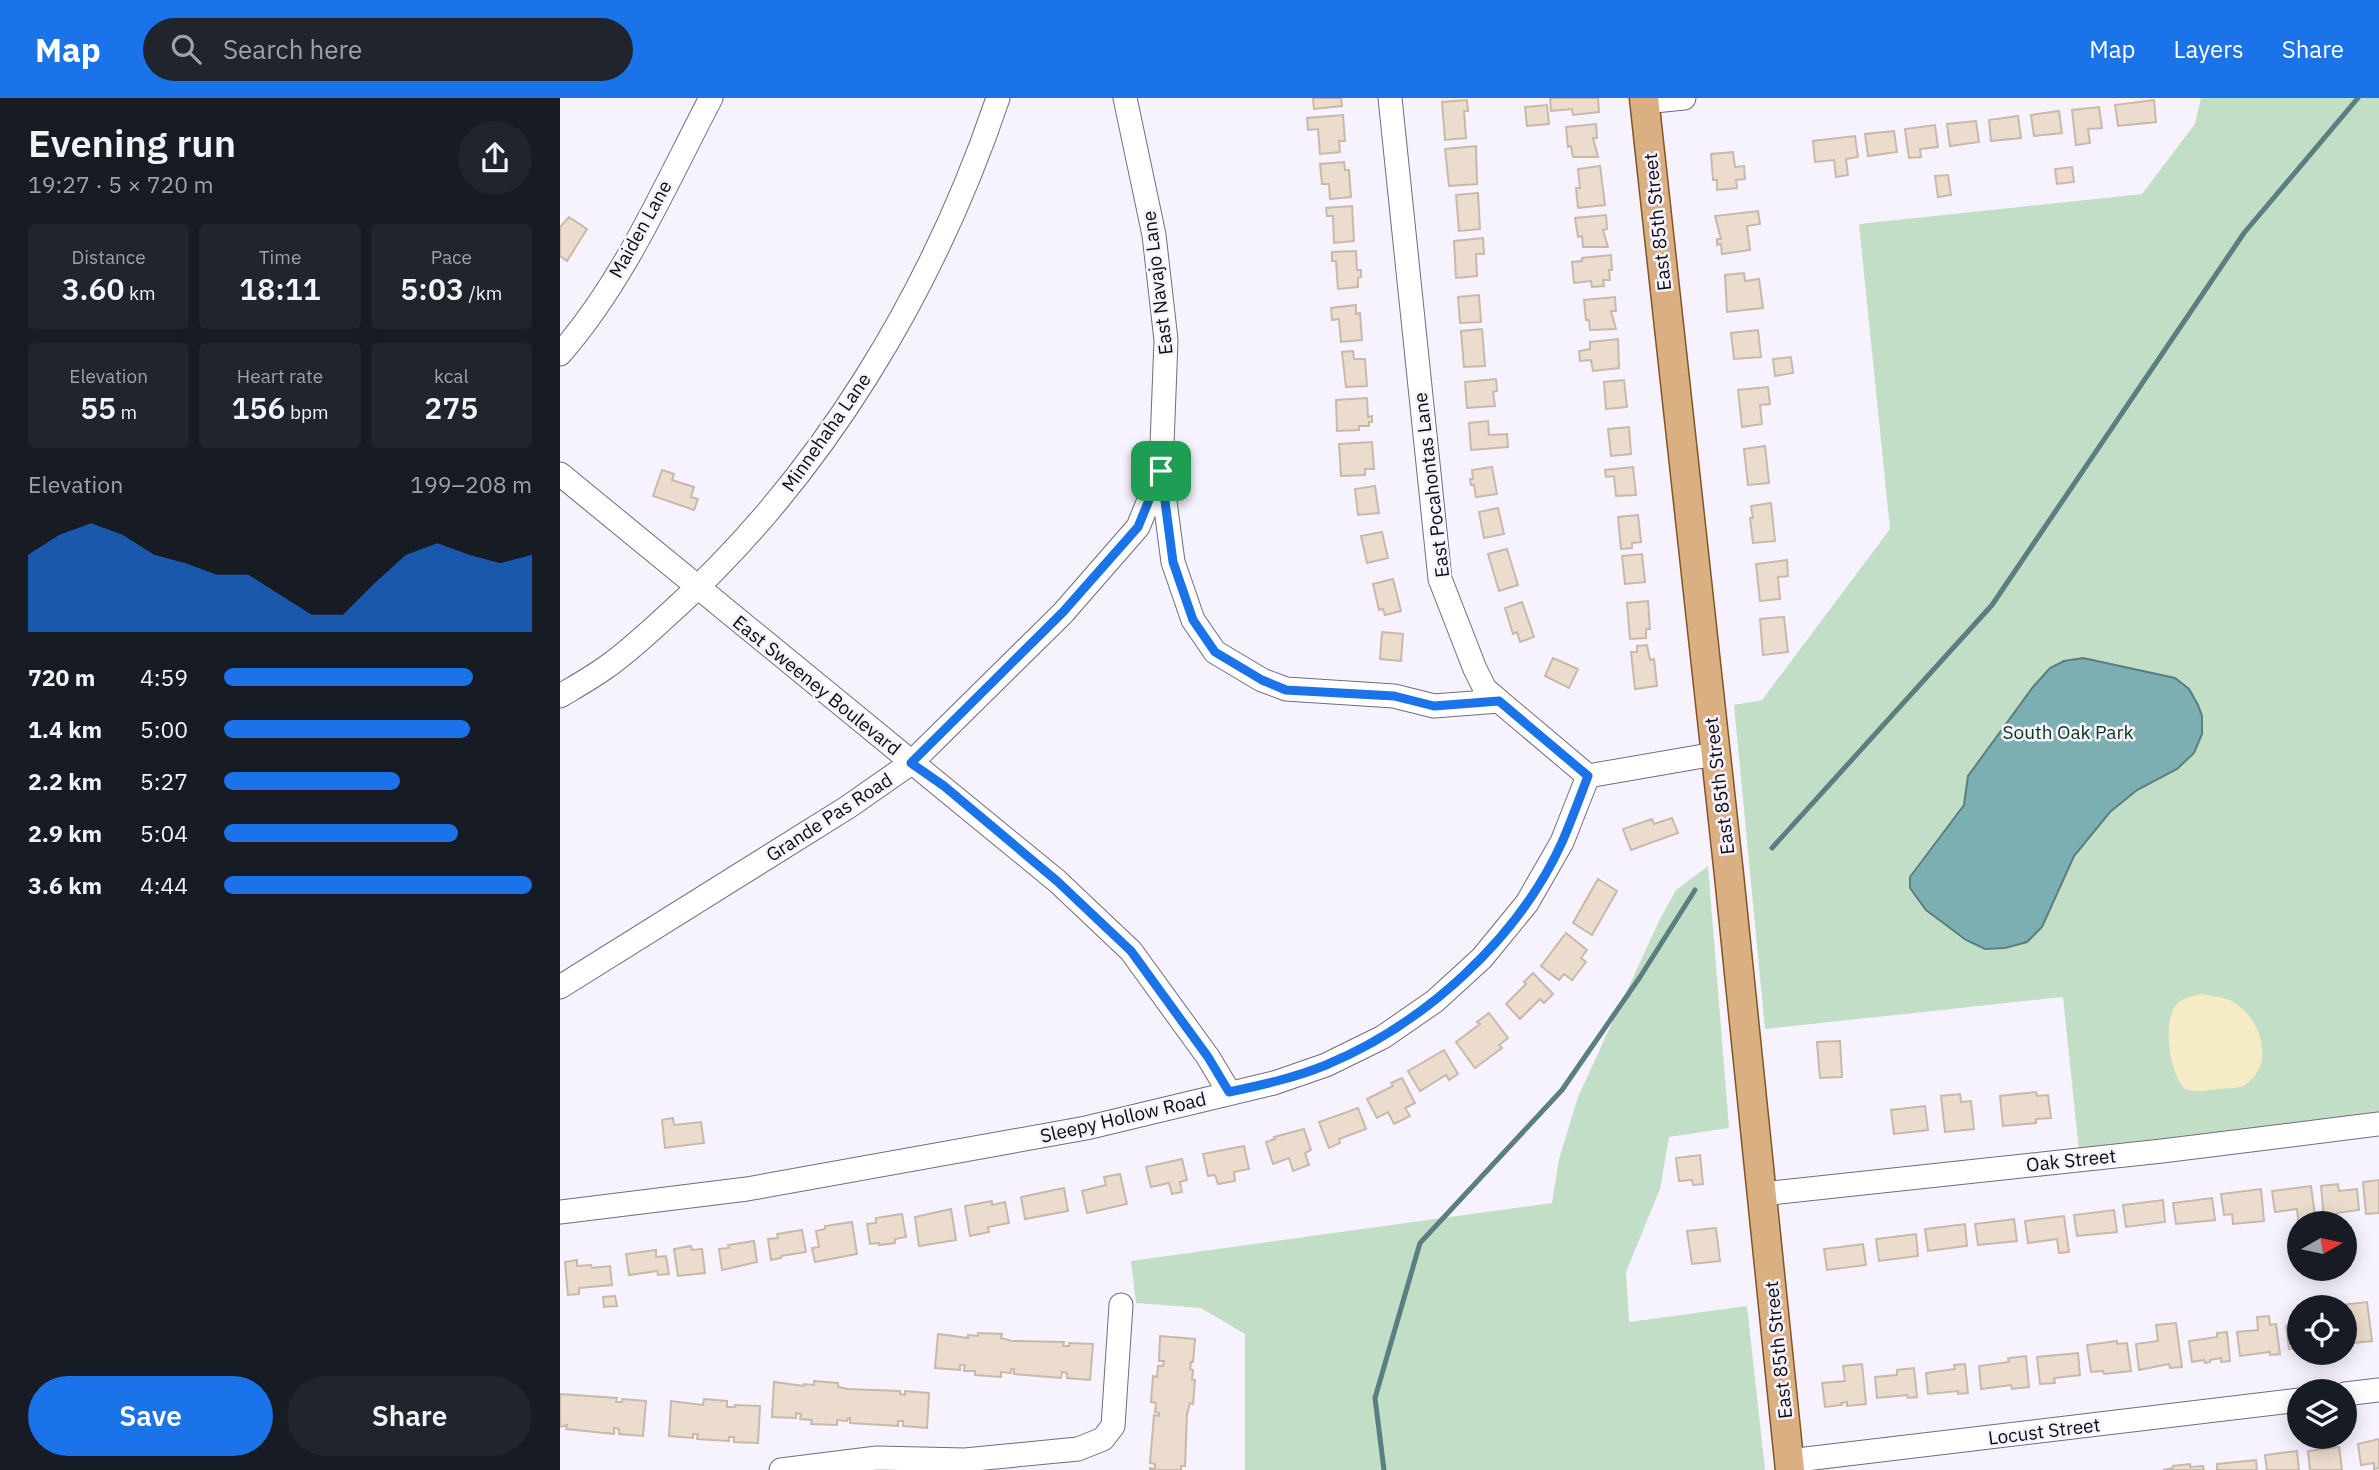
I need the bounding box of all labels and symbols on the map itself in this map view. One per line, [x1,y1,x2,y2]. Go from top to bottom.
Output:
street label: East 85th Street [1638,152,1676,292]
street label: Maiden Lane [603,176,677,282]
street label: East Navajo Lane [1136,210,1178,356]
street label: Minnehaha Lane [776,368,876,496]
street label: East Pocahontas Lane [1408,391,1454,579]
pin [1131,441,1191,501]
street label: East Sweeney Boulevard [728,610,906,760]
street label: East 85th Street [1699,716,1739,856]
park label: South Oak Park [2003,720,2133,744]
street label: Grande Pas Road [761,767,897,867]
street label: Sleepy Hollow Road [1038,1086,1208,1148]
street label: Oak Street [2025,1143,2117,1177]
north arrow [2287,1211,2357,1281]
street label: East 85th Street [1759,1280,1797,1420]
street label: Locust Street [1987,1412,2101,1450]

